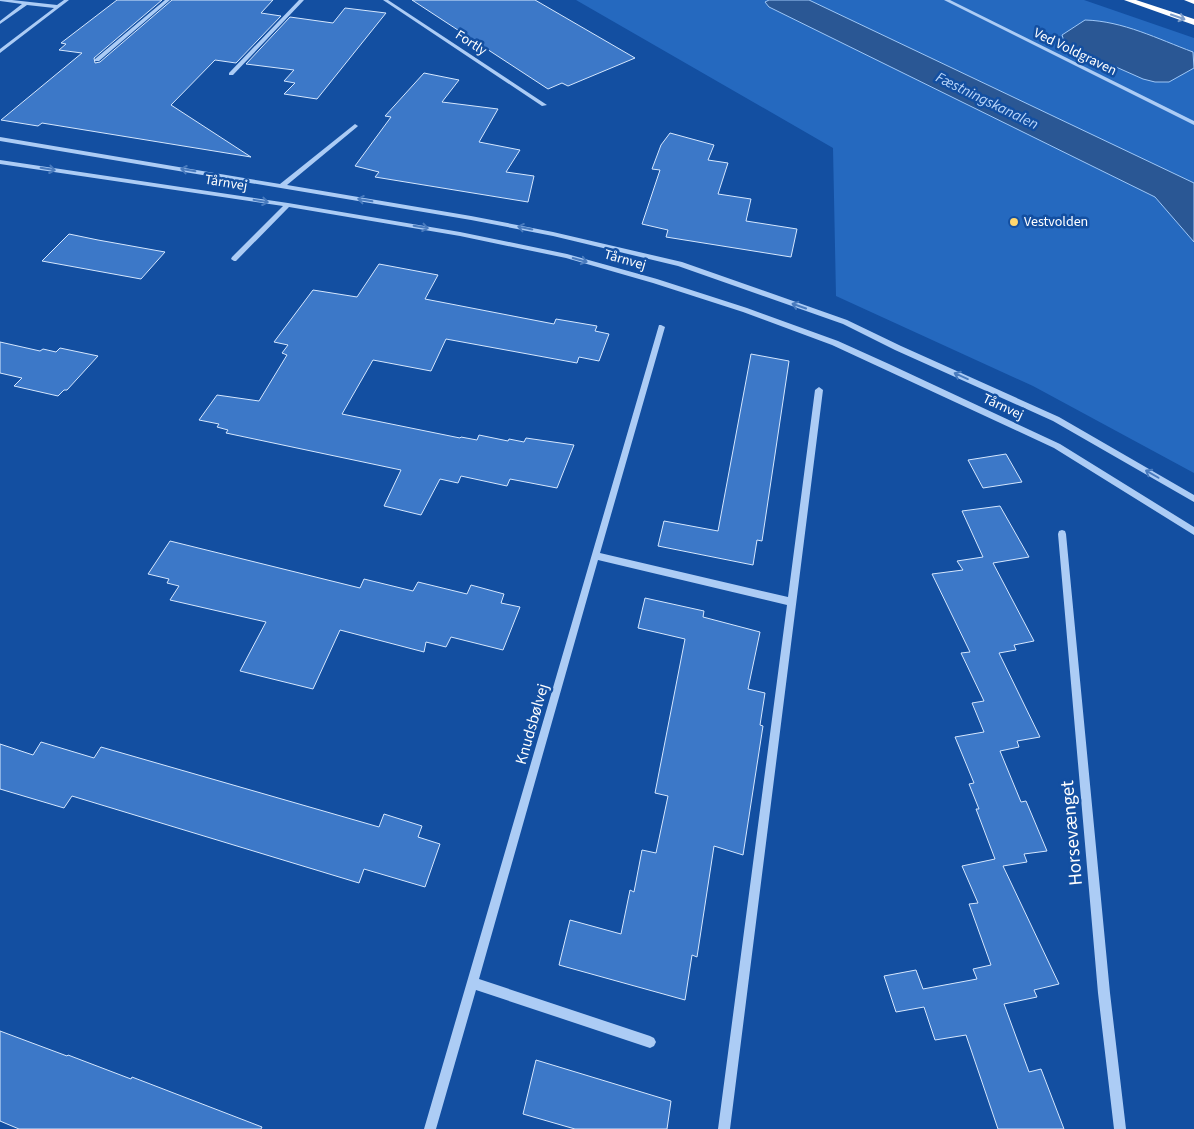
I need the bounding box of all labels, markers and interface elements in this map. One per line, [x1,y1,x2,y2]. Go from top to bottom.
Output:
one-way arrow [1169,13,1185,22]
street label: Ved Voldgraven [1030,23,1120,81]
street label: Fortly [451,25,491,61]
water label: Fæstningskanalen [932,67,1042,135]
one-way arrow [40,164,56,174]
one-way arrow [180,165,196,175]
street label: Tårnvej [203,170,249,196]
one-way arrow [358,194,374,204]
one-way arrow [252,196,268,206]
place label: Vestvolden [1024,212,1088,232]
marker: Vestvolden [1008,216,1020,228]
one-way arrow [413,223,429,233]
one-way arrow [518,223,534,233]
street label: Tårnvej [602,244,648,276]
one-way arrow [572,255,588,265]
one-way arrow [792,301,807,310]
one-way arrow [954,371,969,381]
street label: Tårnvej [979,389,1027,425]
one-way arrow [1145,469,1159,479]
street label: Knudsbølvej [510,681,554,767]
street label: Horsevænget [1054,779,1090,887]

